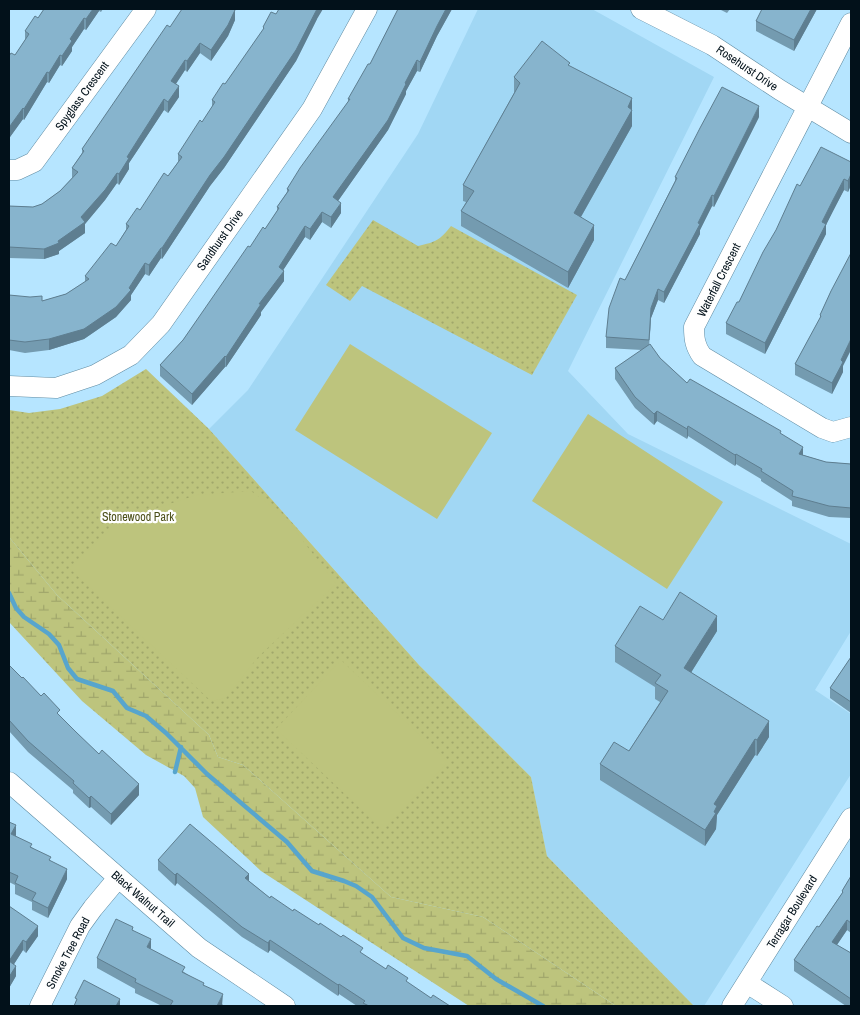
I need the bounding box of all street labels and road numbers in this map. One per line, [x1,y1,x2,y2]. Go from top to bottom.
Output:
street label: Rosehurst Drive [713,41,781,95]
street label: Spyglass Crescent [51,58,113,134]
street label: Sandhurst Drive [193,206,247,274]
street label: Waterfall Crescent [694,240,745,320]
street label: Black Walnut Trail [108,867,178,931]
street label: Terragar Boulevard [763,872,821,952]
street label: Smoke Tree Road [42,914,94,992]

